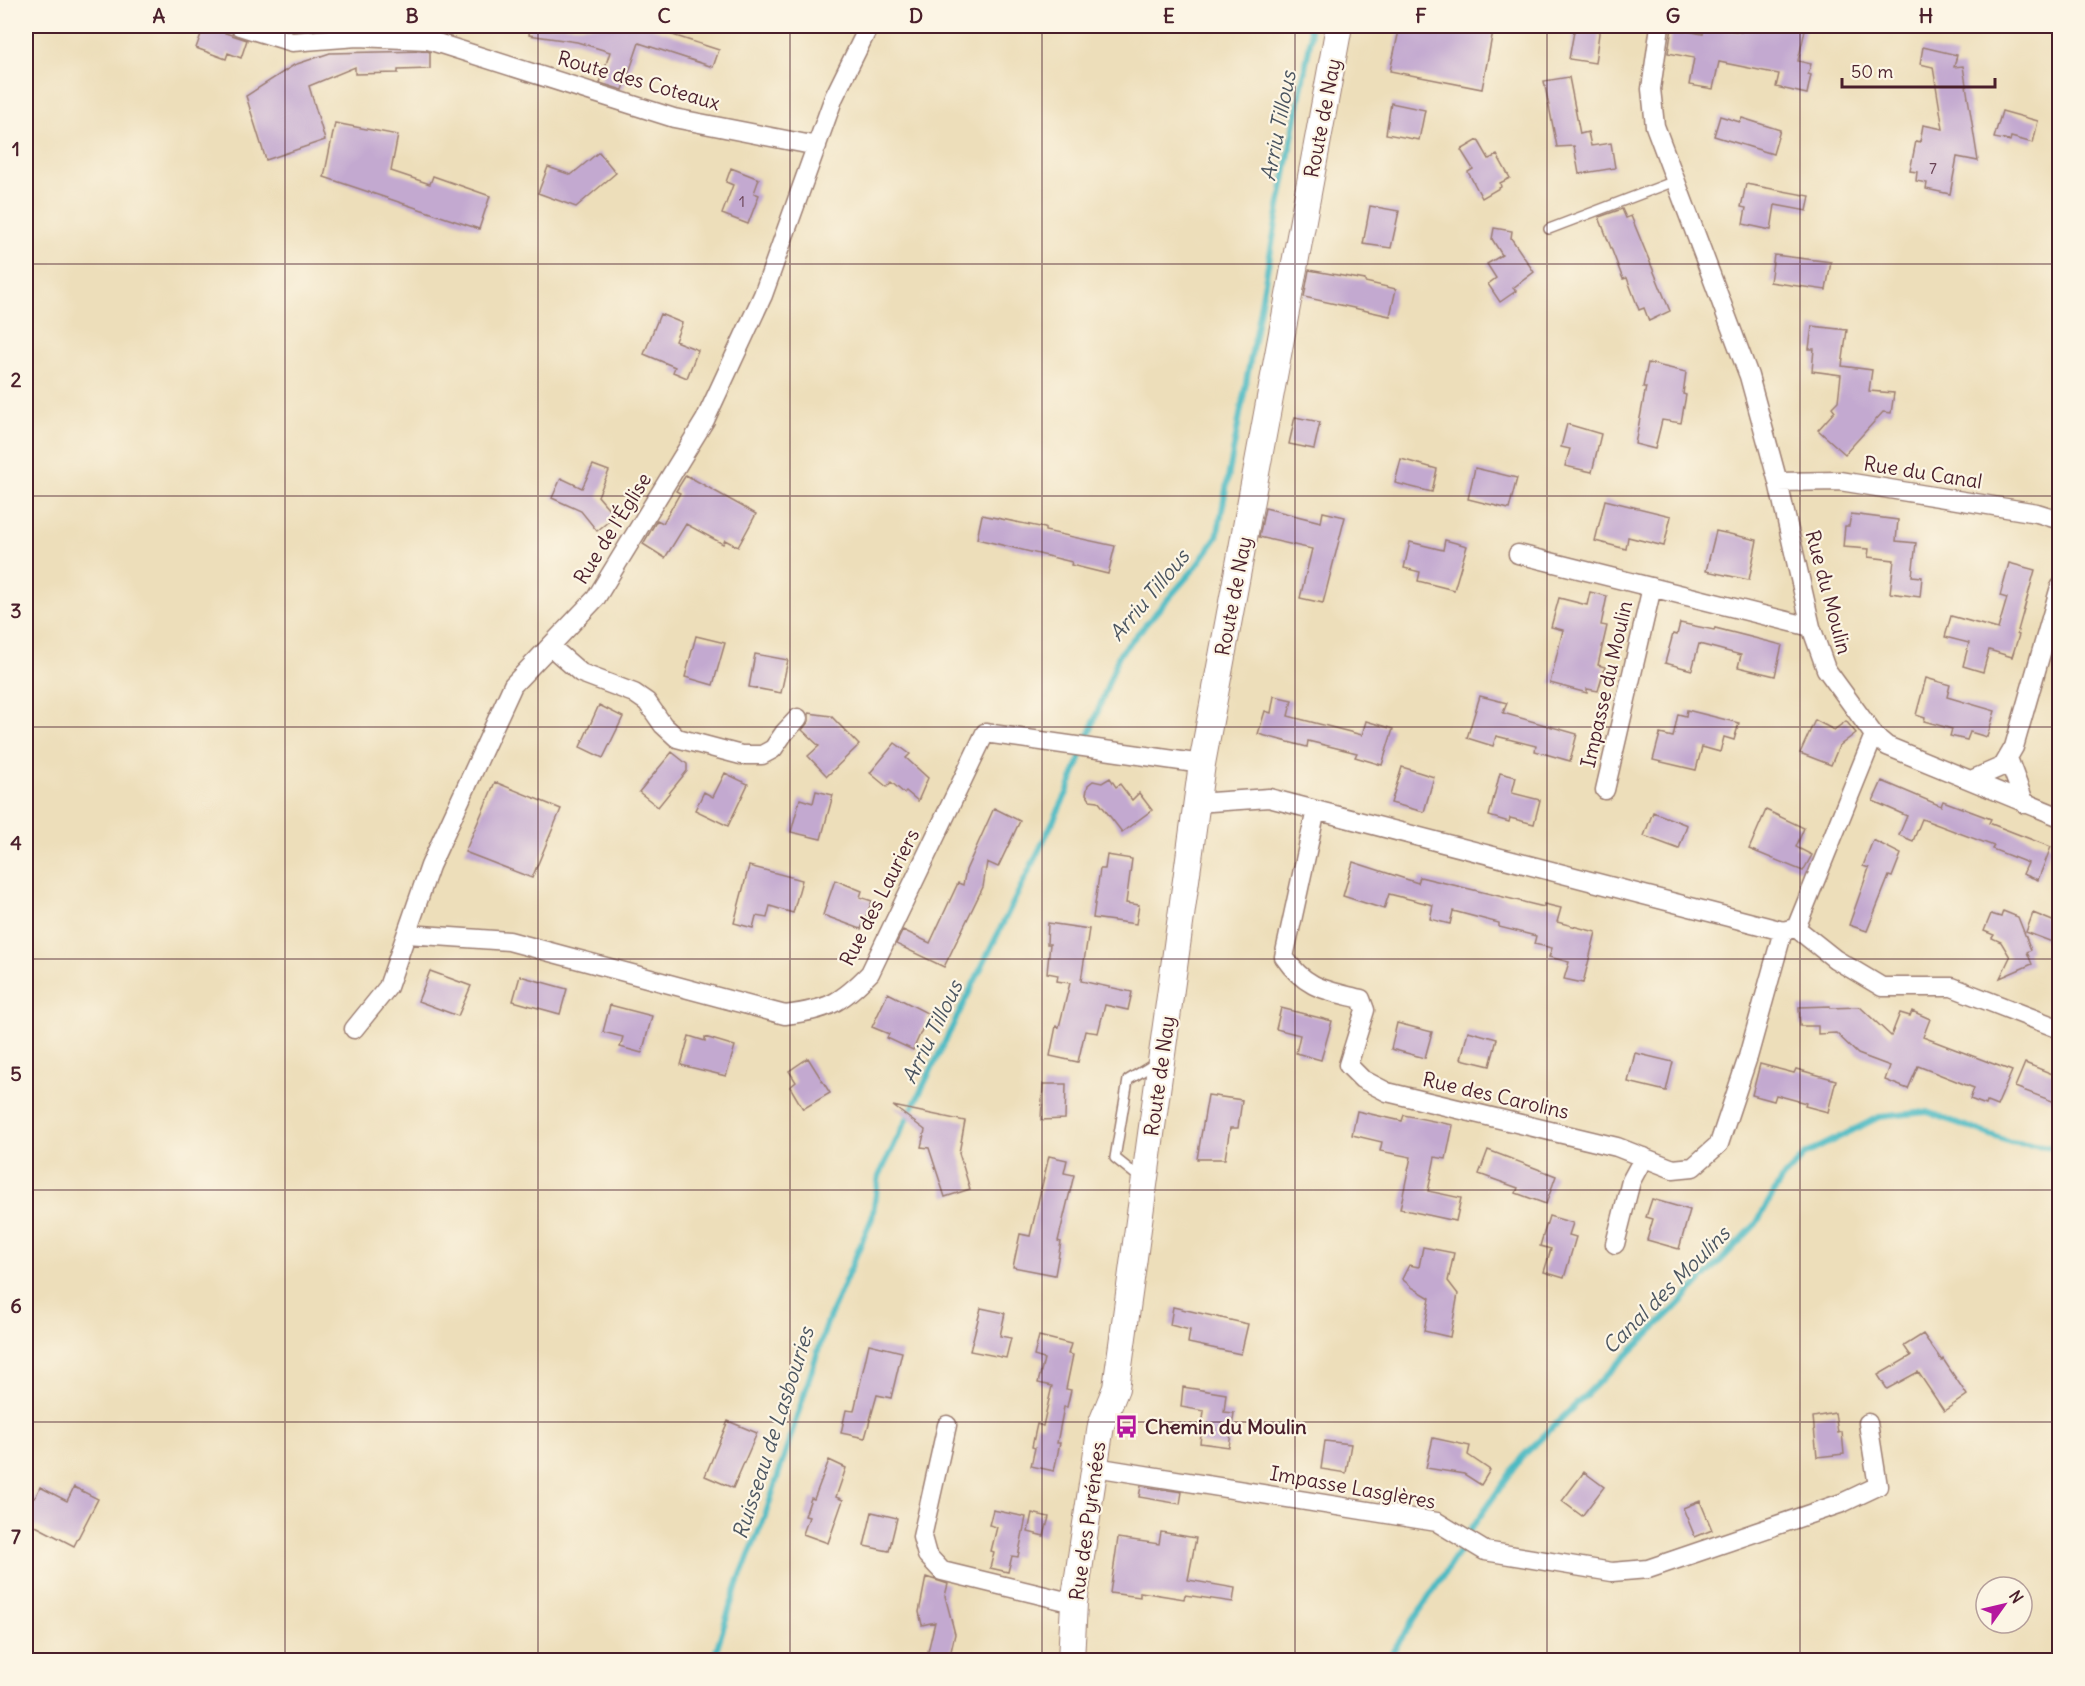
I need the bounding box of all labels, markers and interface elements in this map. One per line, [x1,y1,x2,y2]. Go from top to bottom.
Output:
text: A [153,3,166,28]
text: B [405,3,419,28]
text: C [657,3,671,28]
text: D [909,3,923,28]
text: E [1163,3,1175,28]
text: F [1415,3,1427,28]
text: G [1666,3,1680,28]
text: H [1919,3,1933,28]
street label: Route des Coteaux [555,45,723,115]
scale bar [1842,51,1995,89]
street label: Route de Nay [1298,56,1346,180]
text: 50 m [1851,60,1893,83]
water label: Arriu Tillous [1254,67,1302,183]
text: 1 [12,136,20,161]
house number: 7 [1929,158,1937,178]
house number: 1 [739,191,745,211]
text: 2 [11,367,22,392]
street label: Rue du Canal [1862,450,1984,494]
street label: Rue de l'Église [568,468,656,588]
street label: Rue du Moulin [1800,527,1858,657]
street label: Route de Nay [1209,534,1257,658]
water label: Arriu Tillous [1103,543,1196,646]
text: 3 [10,598,22,623]
street label: Impasse du Moulin [1575,598,1637,770]
street label: Rue des Lauriers [834,824,924,970]
text: 4 [10,830,22,855]
water label: Arriu Tillous [895,975,969,1088]
street label: Route de Nay [1138,1014,1180,1138]
text: 5 [10,1061,22,1086]
street label: Rue des Carolins [1420,1066,1572,1124]
water label: Canal des Moulins [1596,1219,1737,1360]
text: 6 [10,1293,22,1318]
water label: Ruisseau de Lasbouries [726,1322,820,1542]
bus stop icon: Chemin du Moulin [1114,1413,1140,1439]
place label: Chemin du Moulin [1145,1414,1307,1439]
street label: Rue des Pyrénées [1063,1440,1111,1602]
street label: Impasse Lasglères [1268,1460,1438,1514]
text: 7 [11,1524,21,1549]
north arrow [1974,1575,2034,1635]
text: N [2005,1586,2028,1607]

